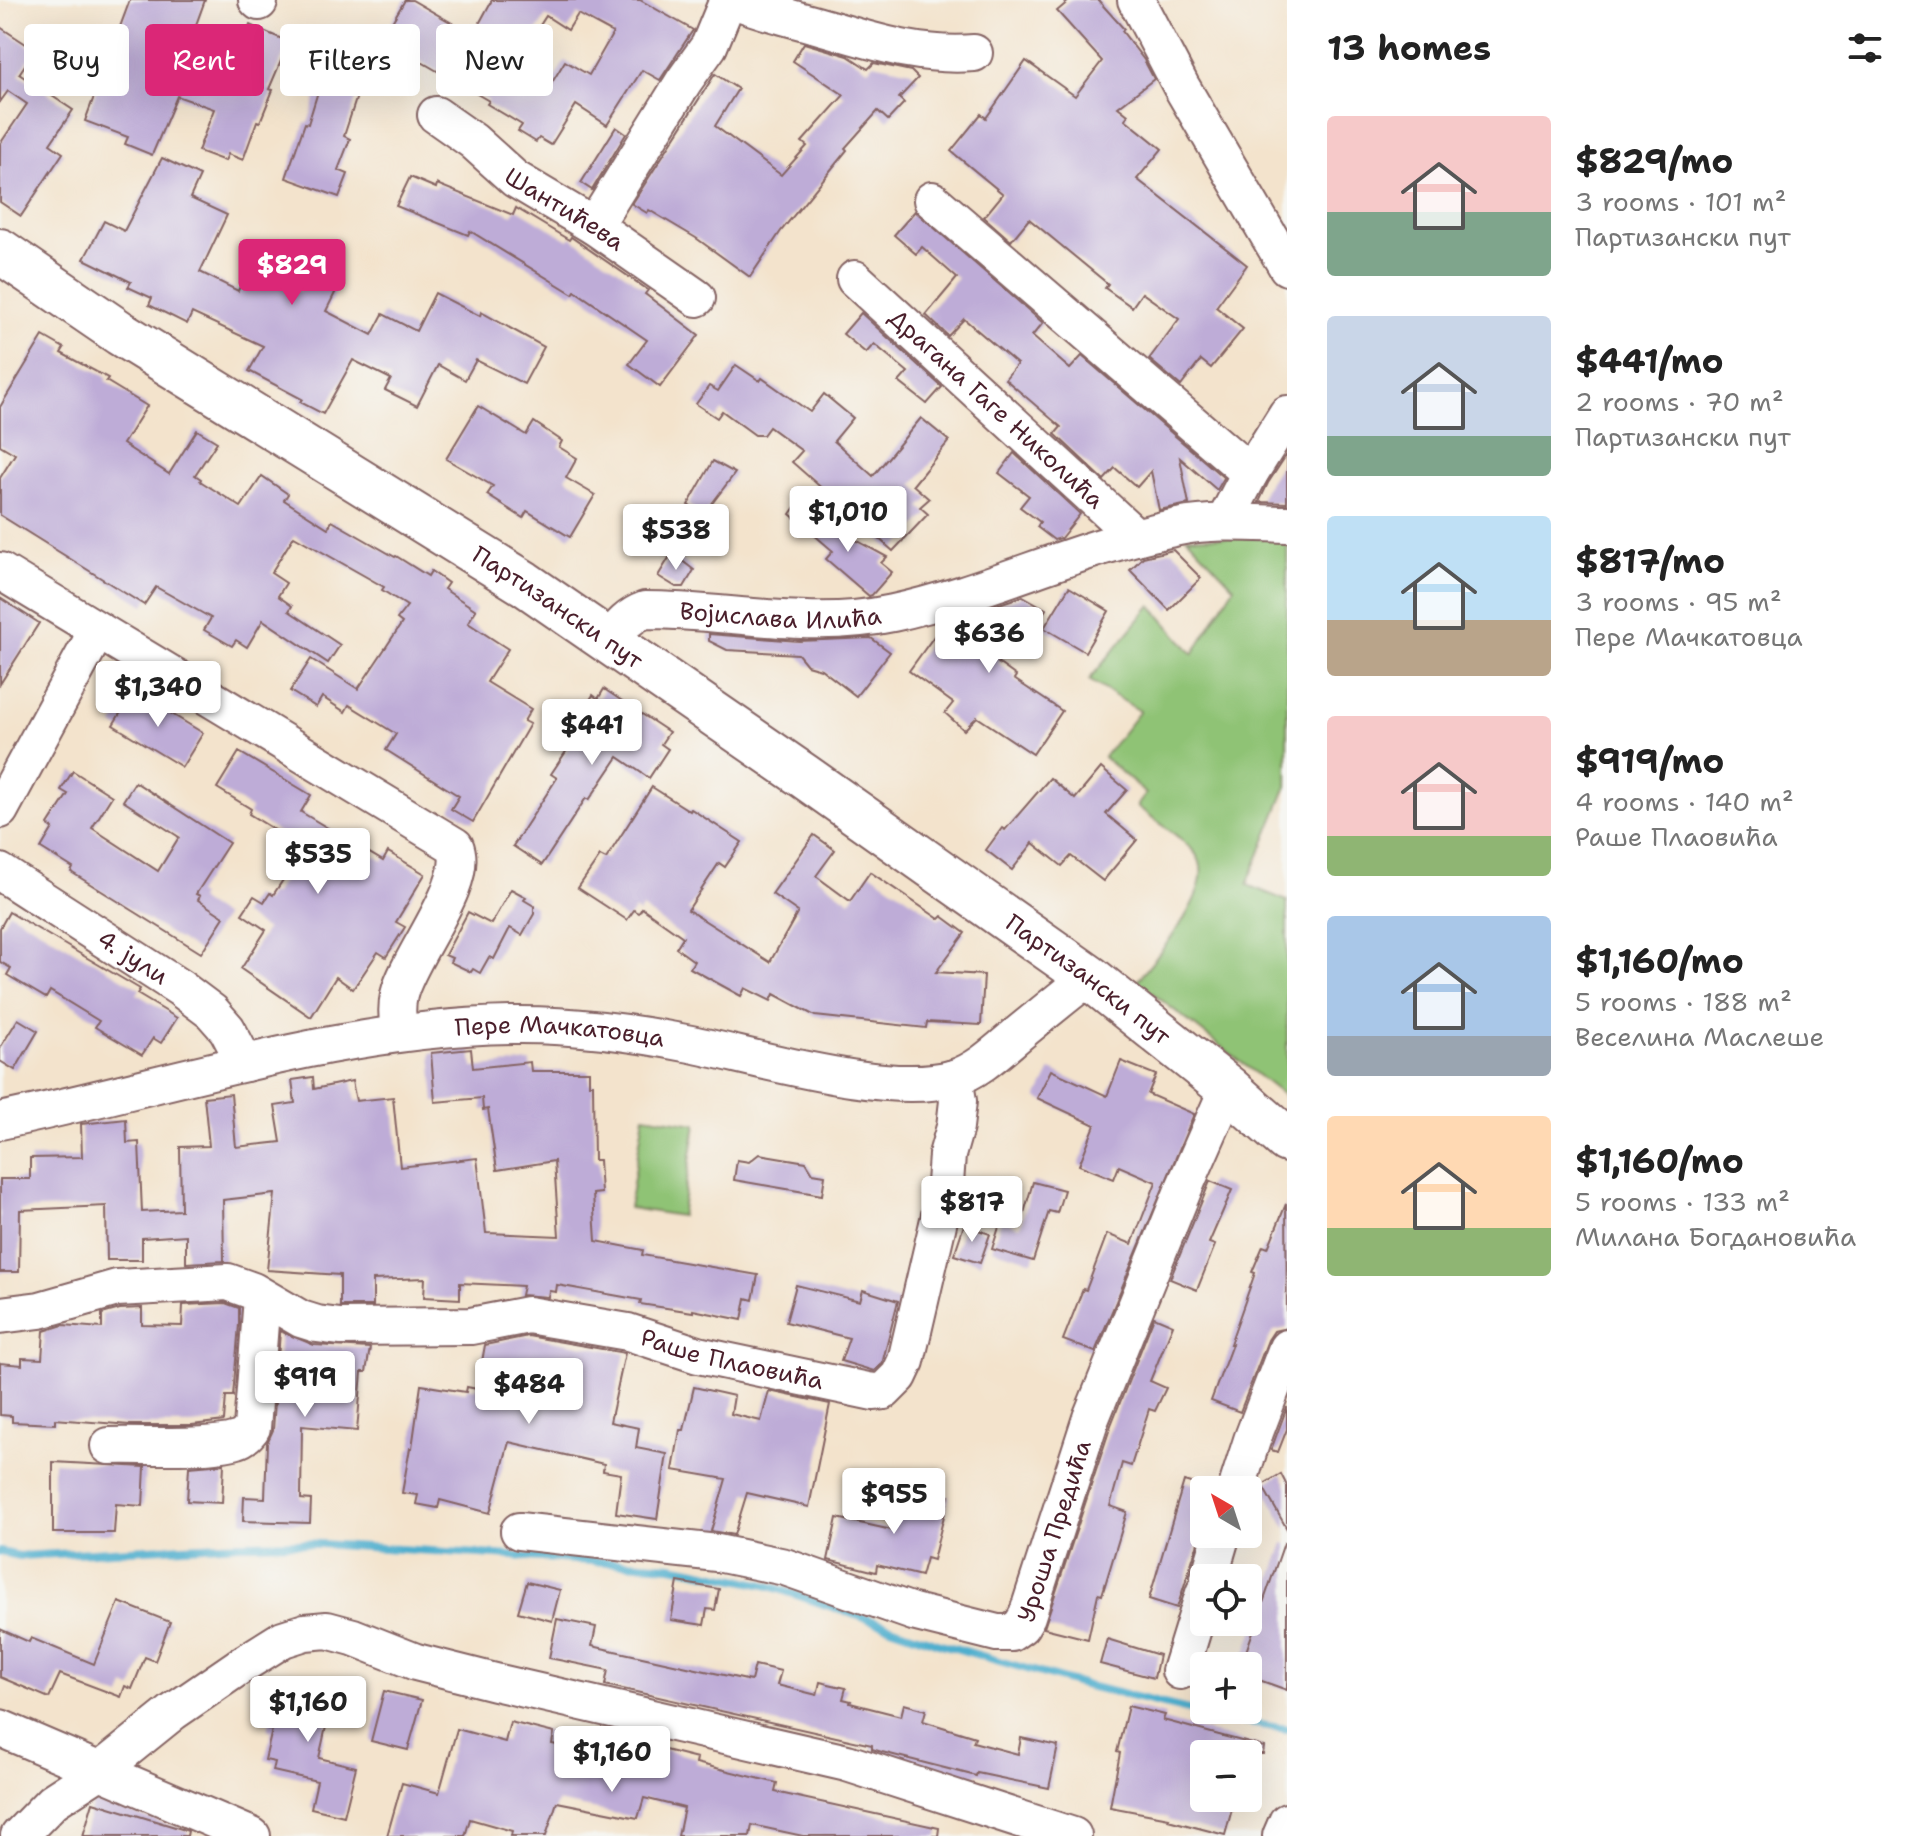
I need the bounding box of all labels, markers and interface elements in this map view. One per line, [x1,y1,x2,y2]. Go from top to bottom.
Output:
chip: Buy [24,24,129,96]
chip: Rent [145,24,264,96]
chip: Filters [280,24,420,96]
chip: New [436,24,553,96]
text: 13 homes [1327,25,1491,71]
icon: filters [1843,26,1887,70]
text: $829/mo [1575,138,1733,184]
icon: home [1391,148,1487,244]
street label: Шантићева [499,160,631,258]
text: 3 rooms · 101 m² [1575,184,1786,219]
text: Партизански пут [1575,219,1791,254]
pin: $829 [245,239,339,307]
text: $829 [256,247,328,282]
street label: Драгана Гаге Николића [882,302,1111,516]
text: $441/mo [1575,338,1724,384]
icon: home [1391,348,1487,444]
text: 2 rooms · 70 m² [1575,384,1784,419]
text: Партизански пут [1575,419,1791,454]
pin: $1,010 [783,486,913,554]
text: $1,010 [808,494,888,529]
pin: $538 [629,504,723,572]
text: $538 [641,512,711,547]
text: $817/mo [1575,538,1725,584]
street label: Партизански пут [466,539,650,677]
icon: home [1391,548,1487,644]
text: 3 rooms · 95 m² [1575,584,1782,619]
street label: Војислава Илића [679,595,884,636]
pin: $636 [942,607,1036,675]
text: $636 [953,615,1025,650]
text: Пере Мачкатовца [1575,619,1803,654]
pin: $1,340 [93,661,223,729]
text: $1,340 [114,669,202,704]
pin: $441 [545,699,639,767]
text: $441 [560,707,624,742]
text: $919/mo [1575,738,1724,784]
icon: home [1391,748,1487,844]
text: 4 rooms · 140 m² [1575,784,1794,819]
text: Раше Плаовића [1575,819,1778,854]
pin: $535 [271,828,365,896]
text: $535 [284,836,352,871]
street label: Партизански пут [999,907,1178,1053]
street label: 4. јули [91,923,174,992]
text: $1,160/mo [1575,938,1744,984]
icon: home [1391,948,1487,1044]
text: 5 rooms · 188 m² [1575,984,1792,1019]
street label: Пере Мачкатовца [454,1009,667,1055]
text: Веселина Маслеше [1575,1019,1824,1054]
text: $1,160/mo [1575,1138,1744,1184]
icon: home [1391,1148,1487,1244]
pin: $817 [925,1176,1019,1244]
text: $817 [939,1184,1005,1219]
text: 5 rooms · 133 m² [1575,1184,1790,1219]
text: Милана Богдановића [1575,1219,1856,1254]
street label: Раше Плаовића [637,1321,826,1397]
pin: $919 [258,1351,352,1419]
pin: $484 [482,1358,576,1426]
text: $919 [273,1359,337,1394]
text: $484 [493,1366,565,1401]
street label: Уроша Предића [1010,1436,1099,1626]
pin: $955 [847,1468,941,1536]
text: $955 [860,1476,928,1511]
north arrow [1190,1476,1262,1548]
map controls [1190,1476,1262,1812]
button: locate [1190,1564,1262,1636]
button: + [1190,1652,1262,1724]
pin: $1,160 [243,1676,373,1744]
text: $1,160 [268,1684,348,1719]
pin: $1,160 [547,1726,677,1794]
text: $1,160 [572,1734,652,1769]
button: − [1190,1740,1262,1812]

